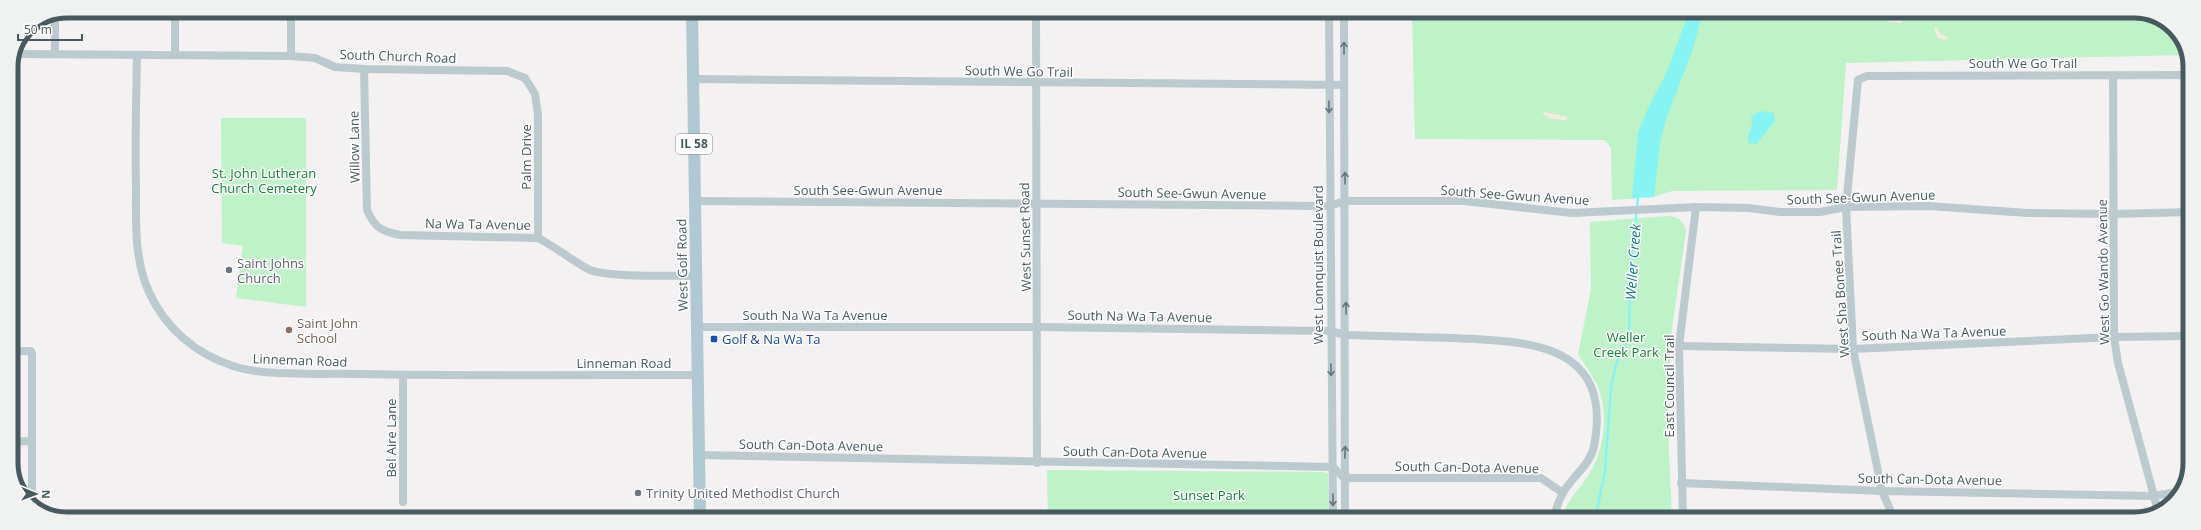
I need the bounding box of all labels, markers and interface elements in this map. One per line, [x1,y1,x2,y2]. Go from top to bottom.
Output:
scale bar [18,16,82,42]
text: 50 m [24,21,52,38]
one-way arrow [1340,42,1348,55]
street label: South Church Road [339,45,457,67]
street label: South We Go Trail [1969,54,2077,72]
street label: South We Go Trail [965,61,1073,81]
one-way arrow [1325,100,1333,113]
street label: Willow Lane [344,111,364,183]
street label: Palm Drive [517,124,535,190]
road number: IL 58 [676,134,712,154]
park label: St. John Lutheran Church Cemetery [211,164,317,197]
one-way arrow [1341,172,1349,185]
street label: South See-Gwun Avenue [794,181,942,199]
street label: South See-Gwun Avenue [1440,181,1590,209]
street label: West Sunset Road [1015,182,1035,292]
street label: South See-Gwun Avenue [1117,183,1267,203]
street label: West Lonnquist Boulevard [1309,185,1327,345]
street label: South See-Gwun Avenue [1786,185,1936,209]
street label: West Go Wando Avenue [2093,199,2113,345]
street label: Na Wa Ta Avenue [425,214,531,234]
street label: West Golf Road [672,218,692,312]
water label: Weller Creek [1620,222,1645,301]
street label: West Sha Bonee Trail [1827,230,1853,358]
place label: Saint Johns Church [237,254,304,287]
marker: Saint Johns Church [224,265,234,275]
one-way arrow [1342,302,1350,315]
street label: South Na Wa Ta Avenue [743,306,887,324]
street label: South Na Wa Ta Avenue [1067,306,1213,326]
place label: Saint John School [297,314,358,347]
street label: South Na Wa Ta Avenue [1861,321,2007,345]
marker: Saint John School [284,325,294,335]
park label: Weller Creek Park [1593,328,1659,361]
place label: Golf & Na Wa Ta [722,330,821,348]
marker: Golf & Na Wa Ta [709,334,719,344]
street label: East Council Trail [1660,334,1678,438]
street label: Linneman Road [252,349,348,371]
street label: Linneman Road [577,354,671,372]
one-way arrow [1327,363,1335,376]
street label: Bel Aire Lane [382,398,400,478]
street label: South Can-Dota Avenue [739,435,883,455]
street label: South Can-Dota Avenue [1063,442,1207,462]
one-way arrow [1341,446,1349,459]
street label: South Can-Dota Avenue [1395,457,1539,477]
street label: South Can-Dota Avenue [1858,469,2002,489]
north arrow [16,474,56,514]
place label: Trinity United Methodist Church [646,484,840,502]
park label: Sunset Park [1173,486,1245,504]
marker: Trinity United Methodist Church [633,488,643,498]
text: N [39,490,54,499]
one-way arrow [1329,493,1337,506]

